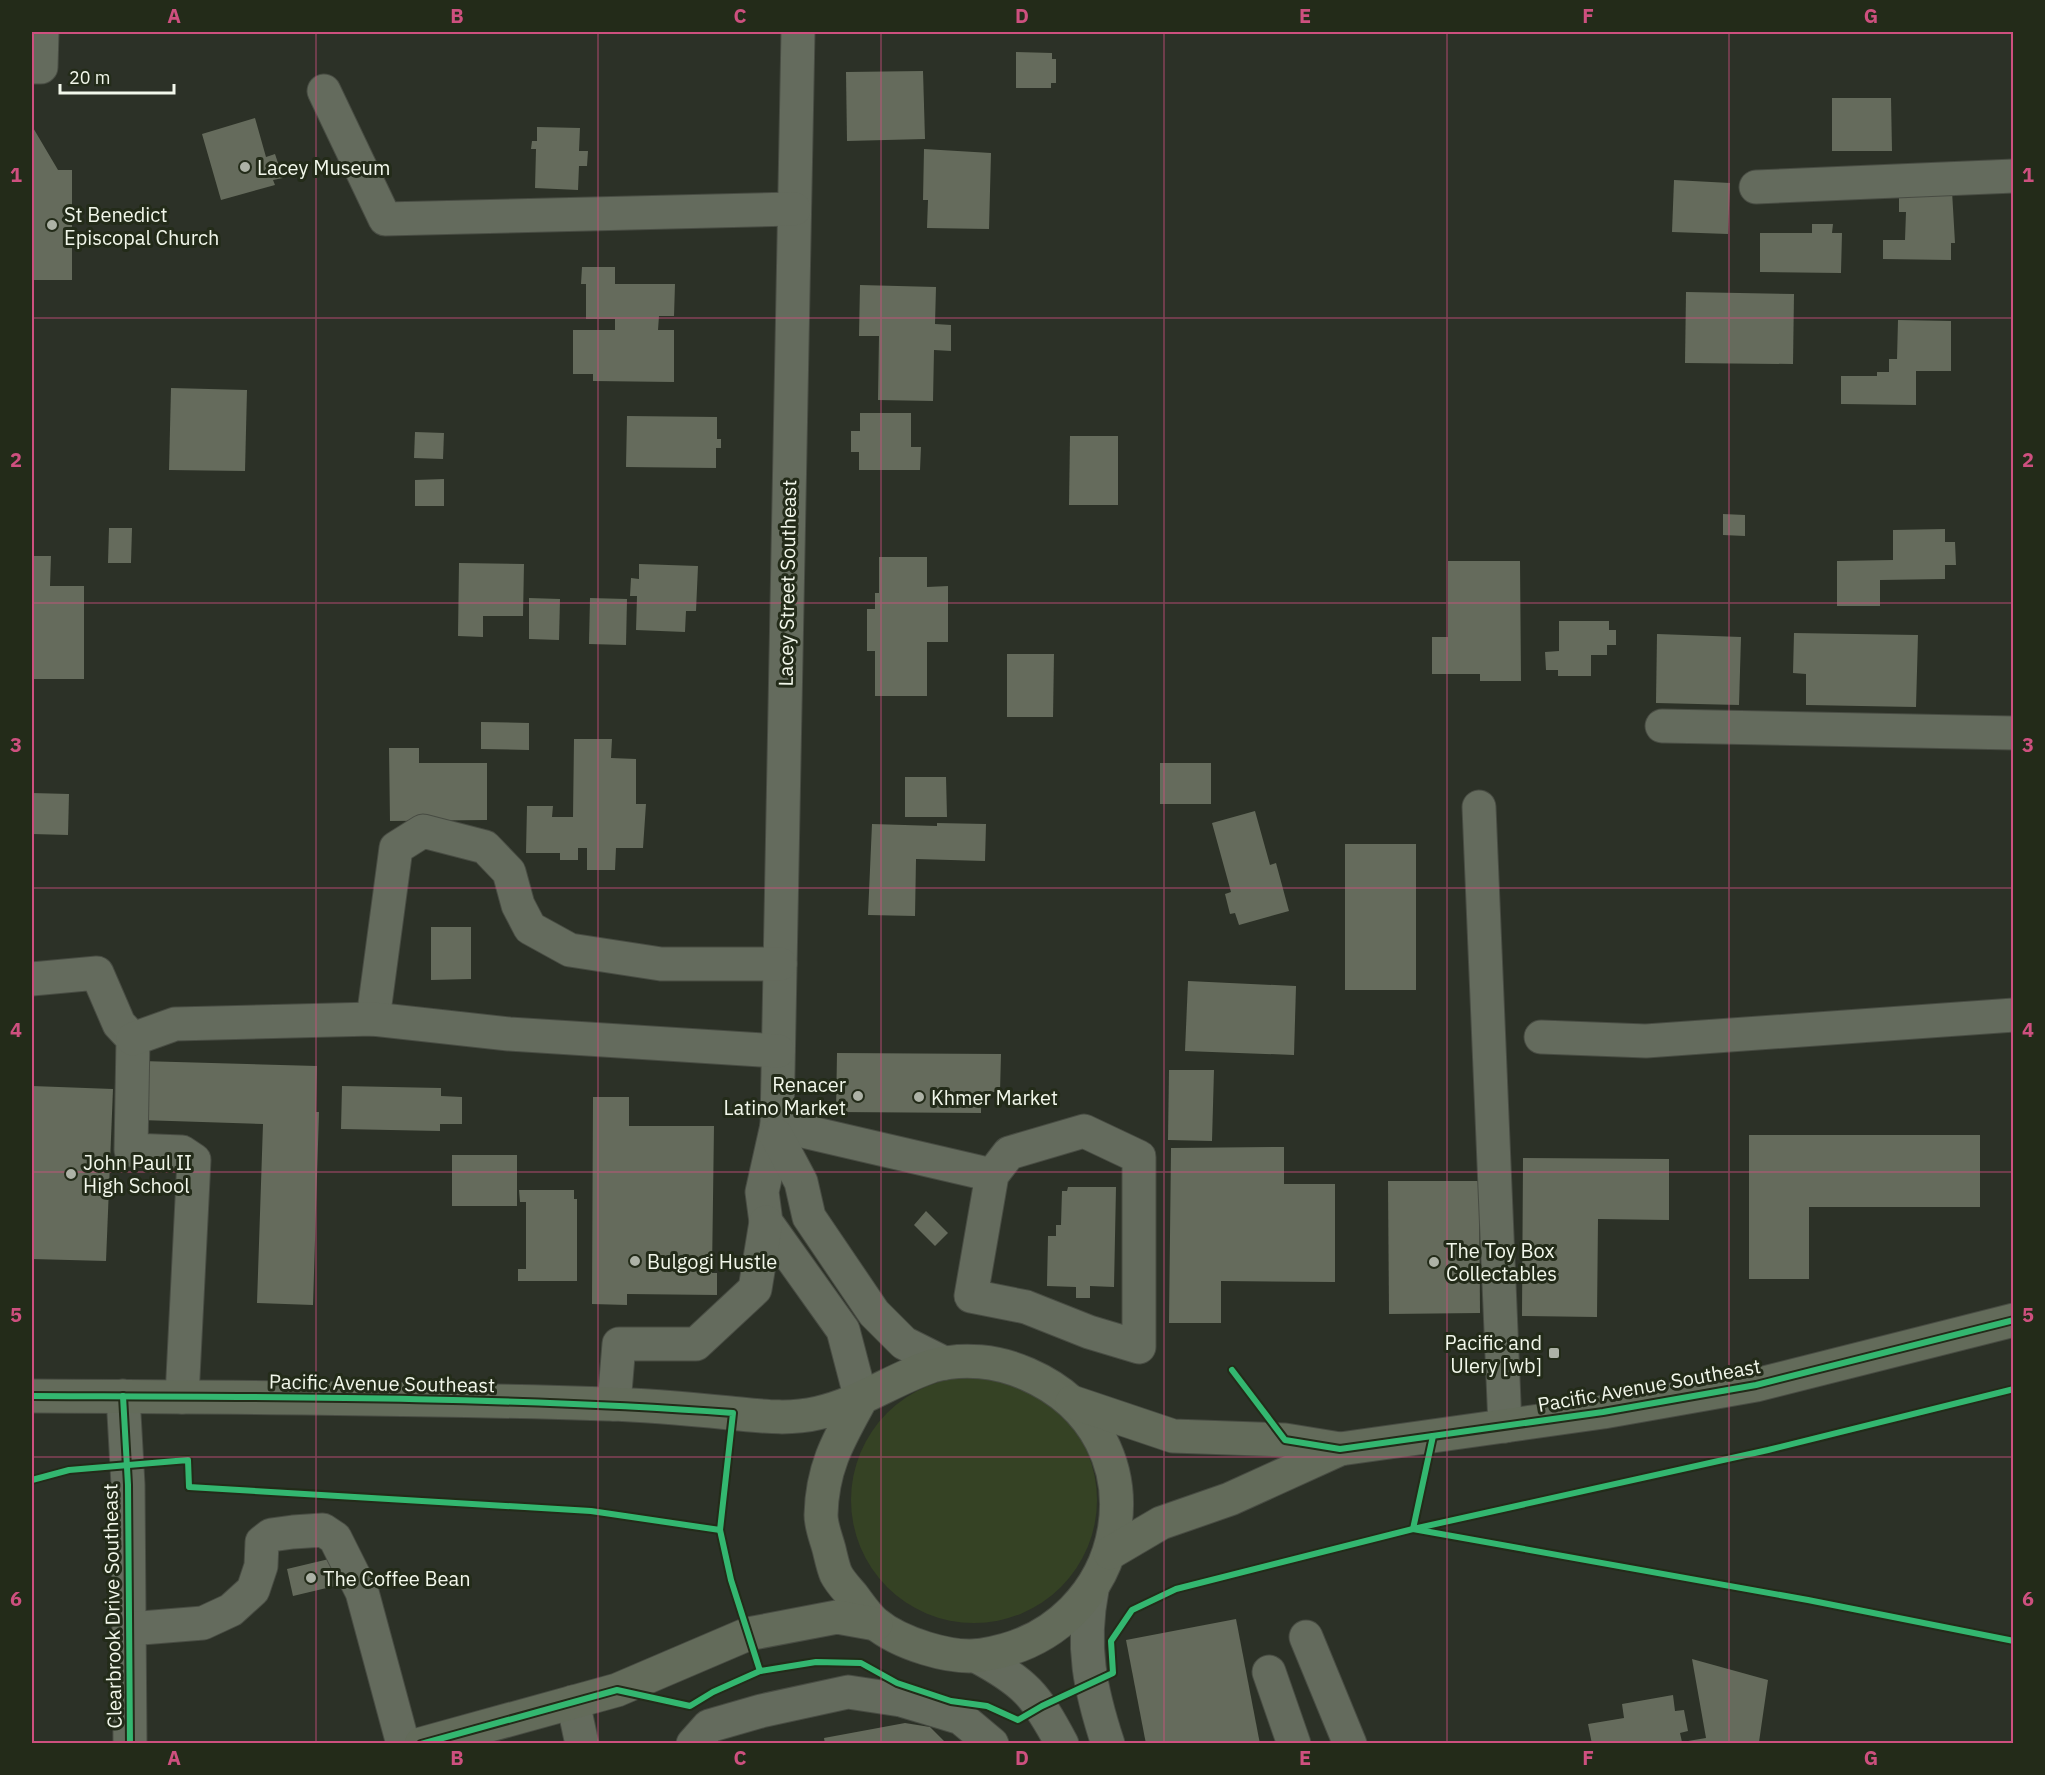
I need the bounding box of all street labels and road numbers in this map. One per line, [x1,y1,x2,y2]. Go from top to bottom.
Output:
street label: Lacey Street Southeast [772,479,802,687]
street label: Pacific Avenue Southeast [1535,1352,1763,1418]
street label: Pacific Avenue Southeast [269,1368,495,1398]
street label: Clearbrook Drive Southeast [96,1483,128,1729]

